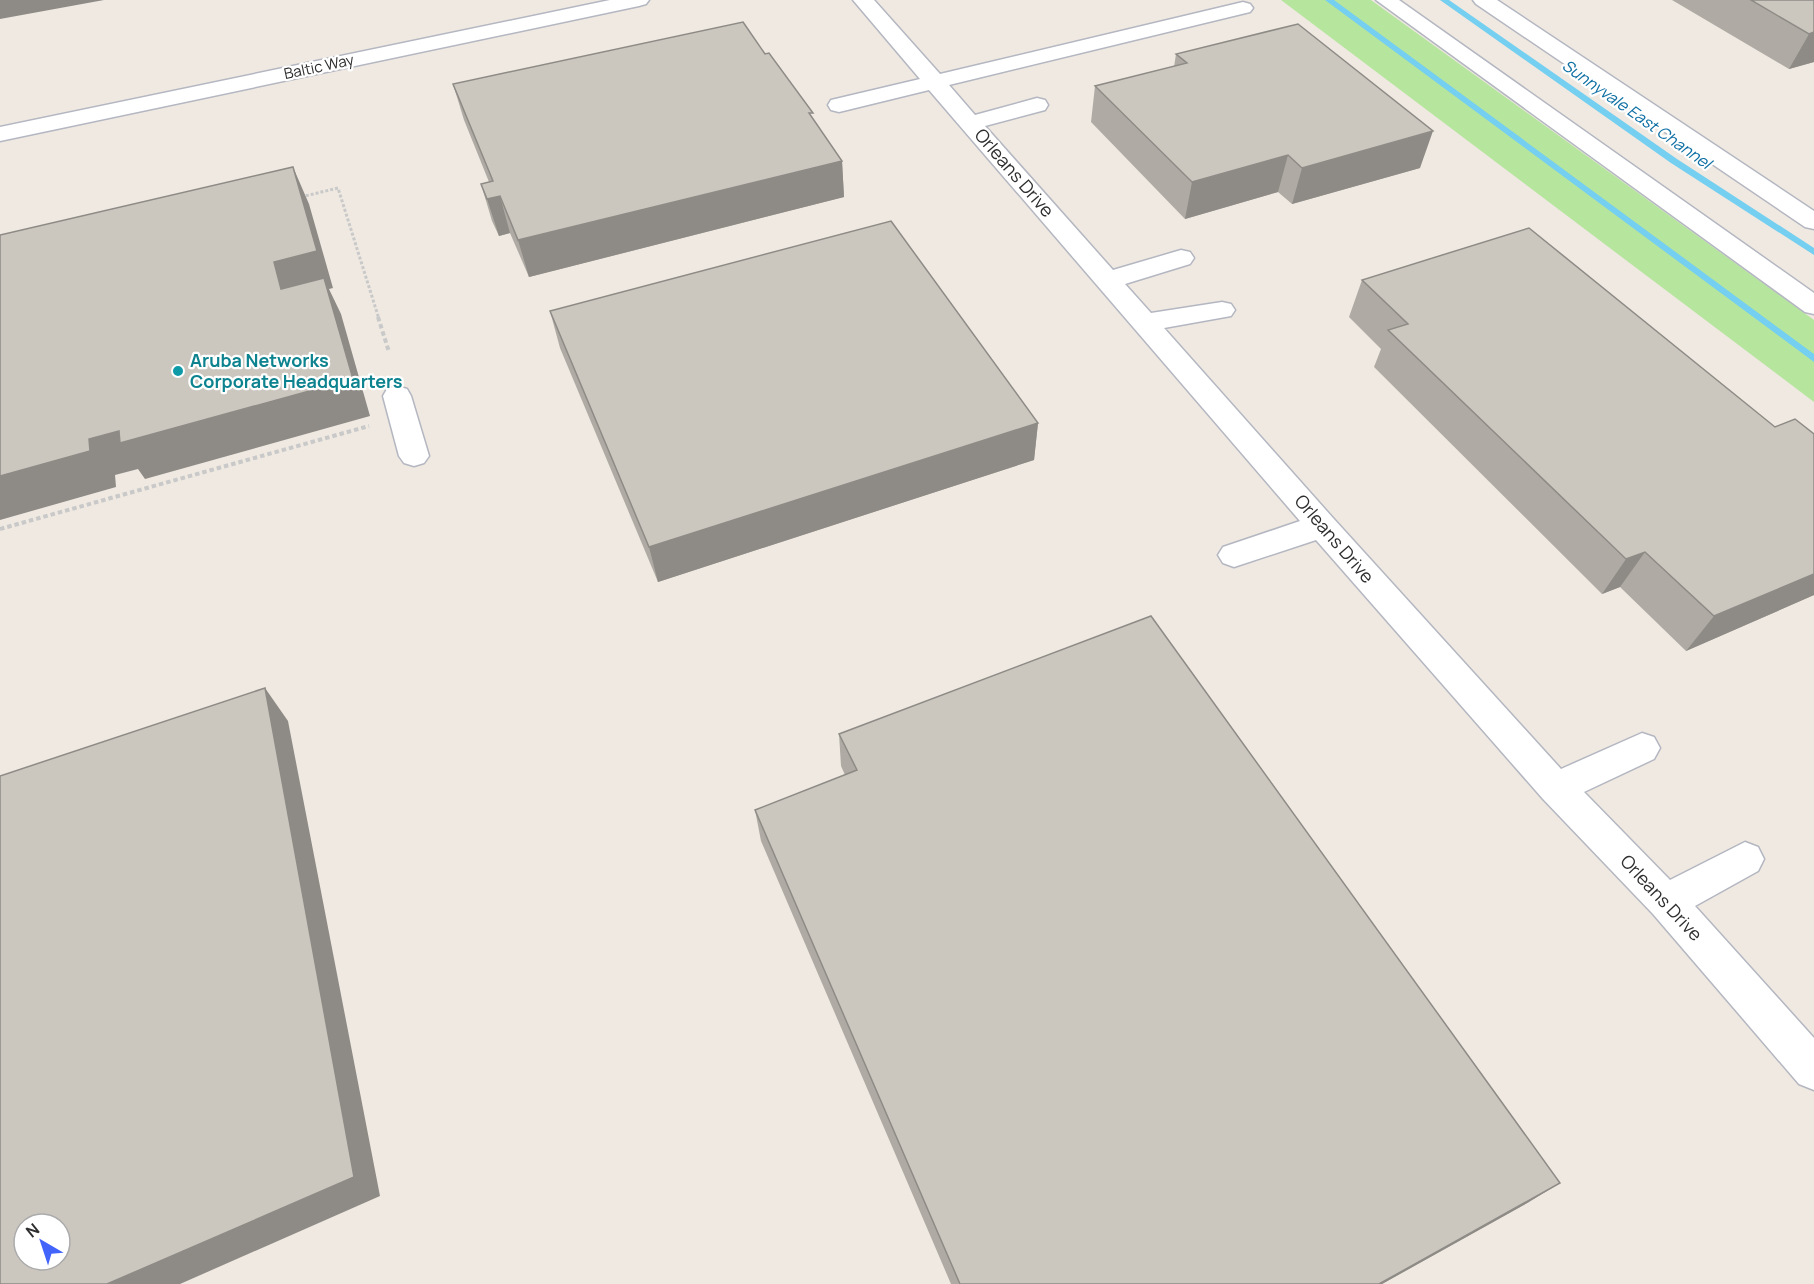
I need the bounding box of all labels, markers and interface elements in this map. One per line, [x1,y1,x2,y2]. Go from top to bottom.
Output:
street label: Baltic Way [282,49,356,84]
water label: Sunnyvale East Channel [1558,54,1718,175]
street label: Orleans Drive [970,123,1060,222]
place label: Aruba Networks Corporate Headquarters [190,348,403,393]
marker: Aruba Networks Corporate Headquarters [171,364,185,378]
street label: Orleans Drive [1290,489,1380,588]
street label: Orleans Drive [1615,849,1708,946]
north arrow [12,1212,72,1272]
text: N [21,1218,44,1243]

